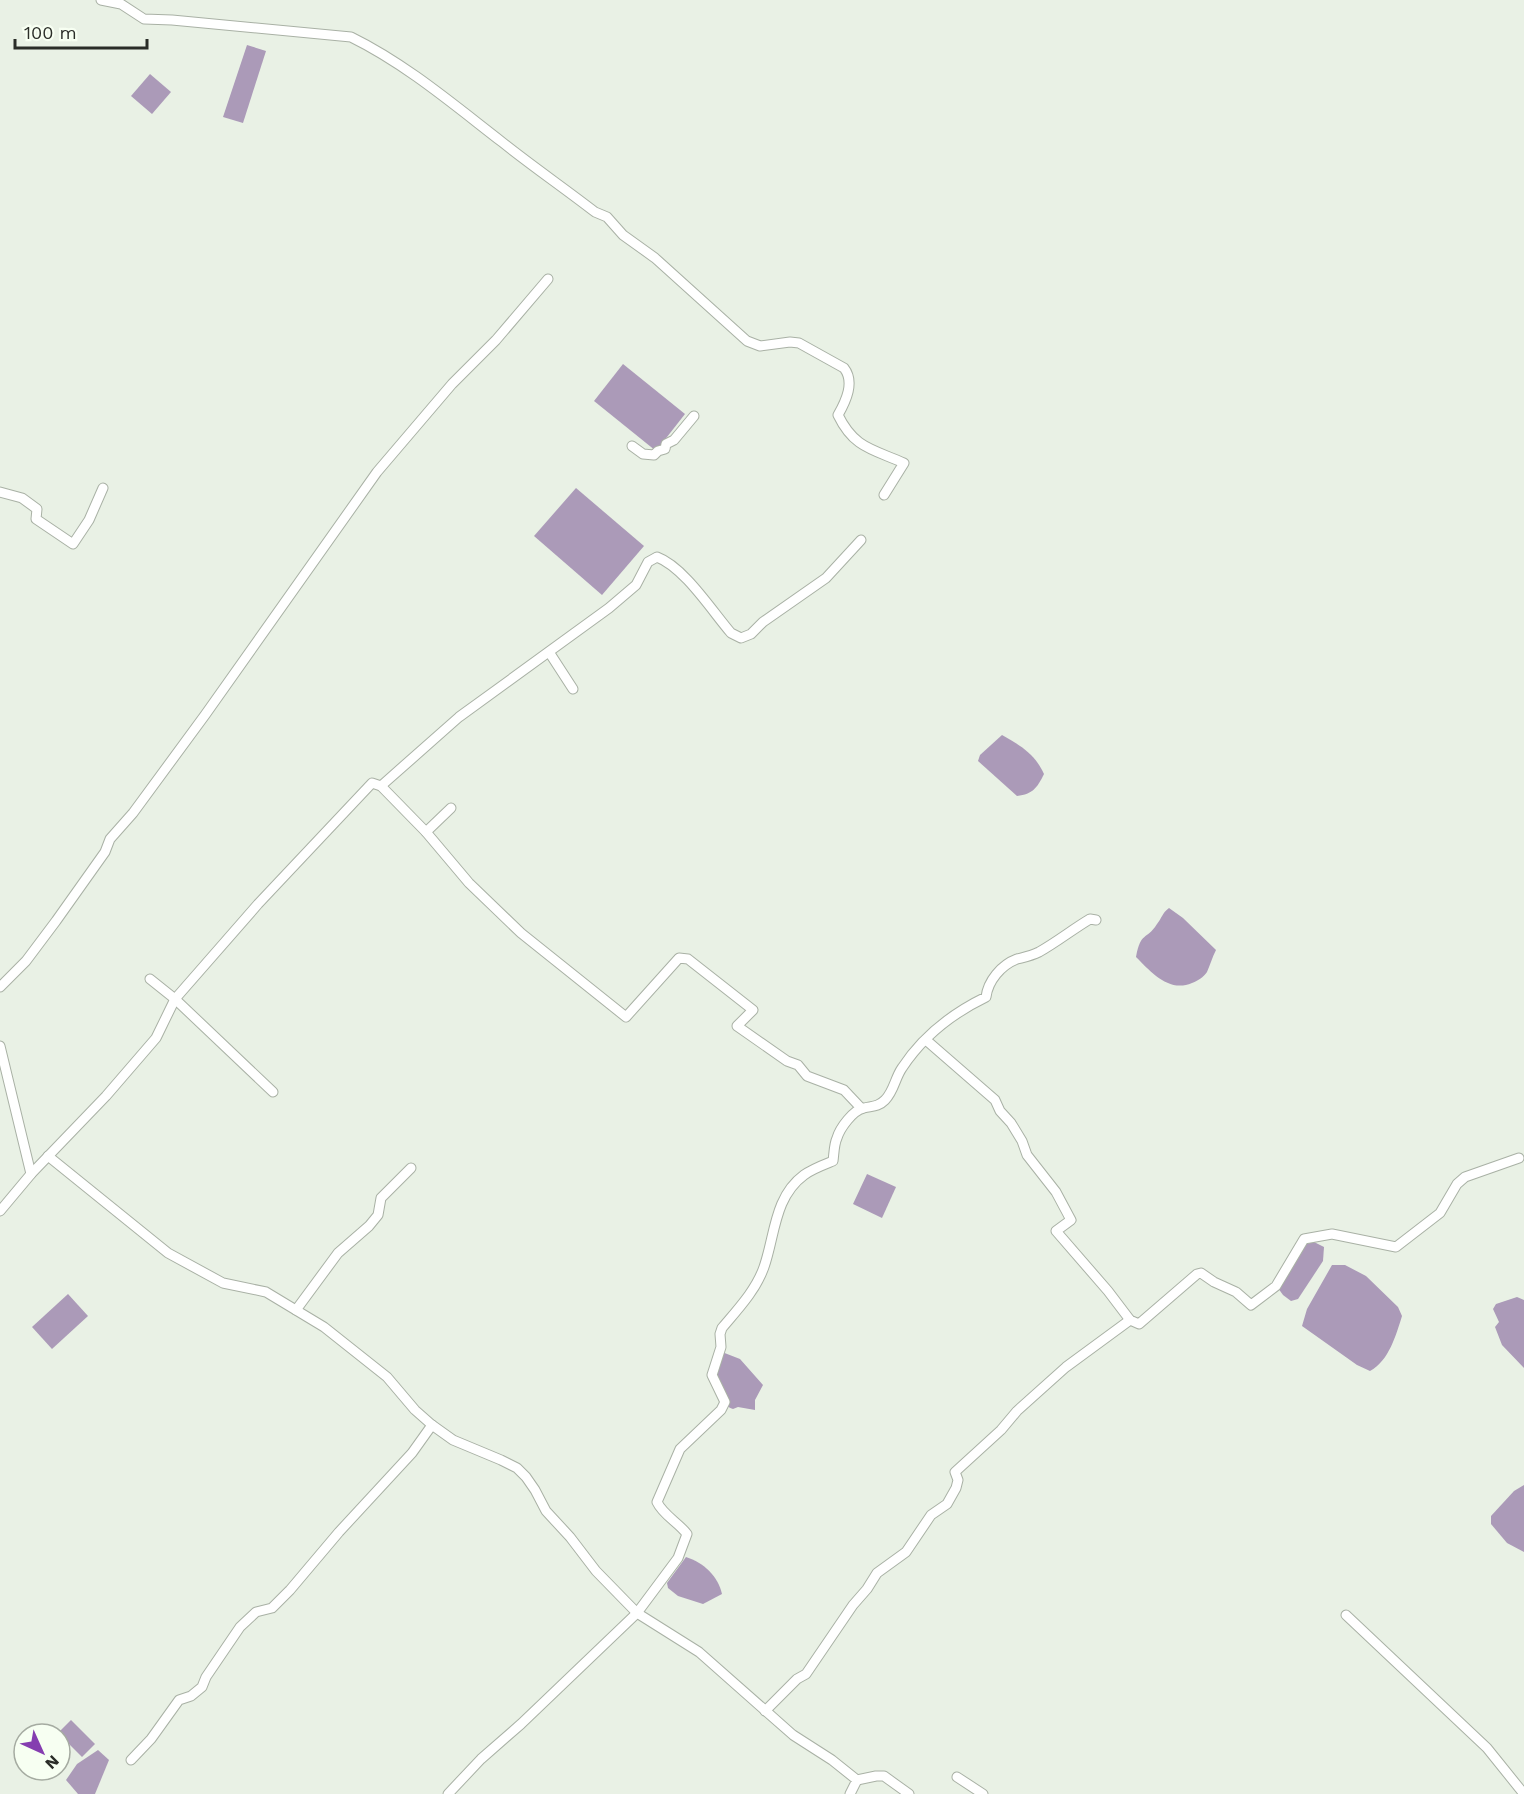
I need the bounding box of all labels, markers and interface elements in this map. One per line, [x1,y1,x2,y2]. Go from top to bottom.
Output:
scale bar [15,12,147,50]
text: 100 m [24,22,77,43]
north arrow [12,1722,72,1782]
text: N [41,1751,63,1773]

